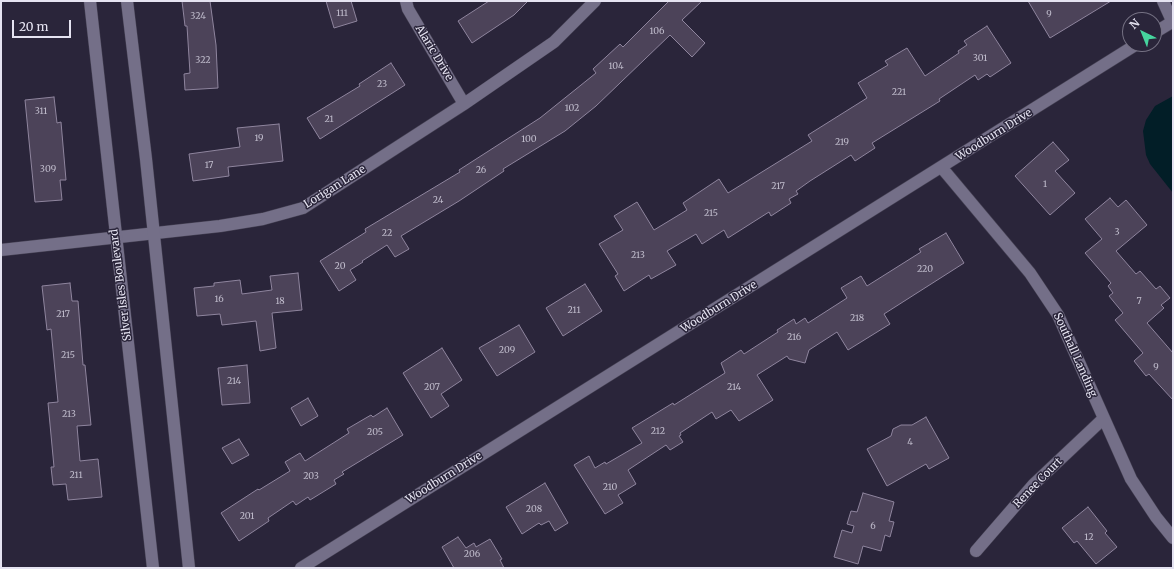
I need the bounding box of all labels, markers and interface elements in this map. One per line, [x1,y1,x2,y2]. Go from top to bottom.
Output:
house number: 111 [336,8,348,18]
house number: 9 [1046,9,1052,19]
house number: 324 [190,11,206,21]
scale bar [14,12,73,38]
north arrow [1122,12,1162,52]
text: N [1127,16,1142,32]
text: 20 m [19,19,48,34]
street label: Alaric Drive [412,23,456,83]
house number: 106 [650,26,664,36]
house number: 301 [973,53,987,63]
house number: 322 [195,55,211,65]
house number: 104 [609,61,623,71]
house number: 23 [377,79,387,89]
house number: 221 [892,87,906,97]
house number: 102 [565,103,579,113]
house number: 311 [35,106,47,116]
street label: Woodburn Drive [953,106,1035,164]
house number: 21 [324,114,334,124]
house number: 19 [254,133,264,143]
house number: 100 [521,134,537,144]
house number: 219 [835,137,849,147]
house number: 17 [205,160,213,170]
street label: Lorigan Lane [302,163,368,211]
house number: 309 [40,164,56,174]
house number: 26 [476,165,486,175]
house number: 1 [1043,179,1047,189]
house number: 217 [771,181,785,191]
house number: 24 [433,195,443,205]
house number: 215 [704,208,718,218]
house number: 3 [1114,227,1120,237]
street label: Silver Isles Boulevard [108,228,134,342]
house number: 22 [382,228,392,238]
house number: 213 [631,250,645,260]
house number: 20 [335,261,345,271]
house number: 220 [917,264,933,274]
street label: Woodburn Drive [678,278,760,336]
house number: 16 [214,294,224,304]
house number: 18 [275,296,285,306]
house number: 7 [1136,296,1142,306]
house number: 211 [568,305,580,315]
house number: 217 [56,309,70,319]
street label: Southall Landing [1050,311,1100,399]
house number: 218 [850,313,864,323]
house number: 216 [787,332,801,342]
house number: 209 [499,345,515,355]
house number: 215 [61,350,75,360]
house number: 9 [1153,362,1159,372]
house number: 214 [227,376,241,386]
house number: 207 [424,382,440,392]
house number: 214 [727,382,741,392]
house number: 213 [62,409,76,419]
house number: 212 [651,426,665,436]
house number: 205 [367,427,383,437]
house number: 4 [907,437,913,447]
street label: Woodburn Drive [403,449,485,507]
street label: Renee Court [1011,455,1065,511]
house number: 211 [70,470,82,480]
house number: 203 [303,471,319,481]
house number: 210 [603,482,617,492]
house number: 208 [526,504,542,514]
house number: 201 [240,511,254,521]
house number: 6 [870,521,876,531]
house number: 12 [1084,532,1094,542]
house number: 206 [464,549,480,559]

